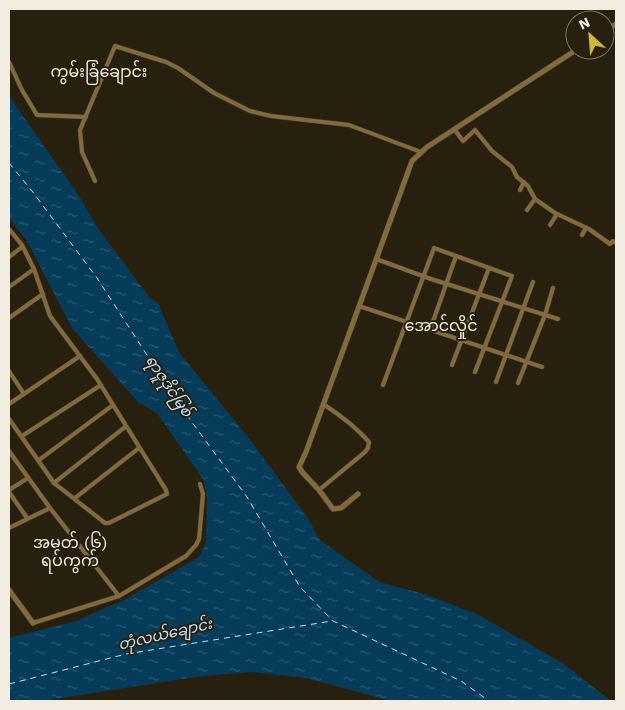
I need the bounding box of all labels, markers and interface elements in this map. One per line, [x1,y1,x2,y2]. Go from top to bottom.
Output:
north arrow [565,10,615,60]
text: N [576,14,592,33]
district label: ကွမ်းခြံချောင်း [51,60,147,85]
district label: အောင်လှိုင် [404,314,478,339]
water label: ရာဇူဒိုင်မြစ် [139,351,199,423]
district label: အမှတ် (၆) ရပ်ကွက် [33,531,107,574]
water label: တုံလယ်ချောင်း [116,612,215,656]

